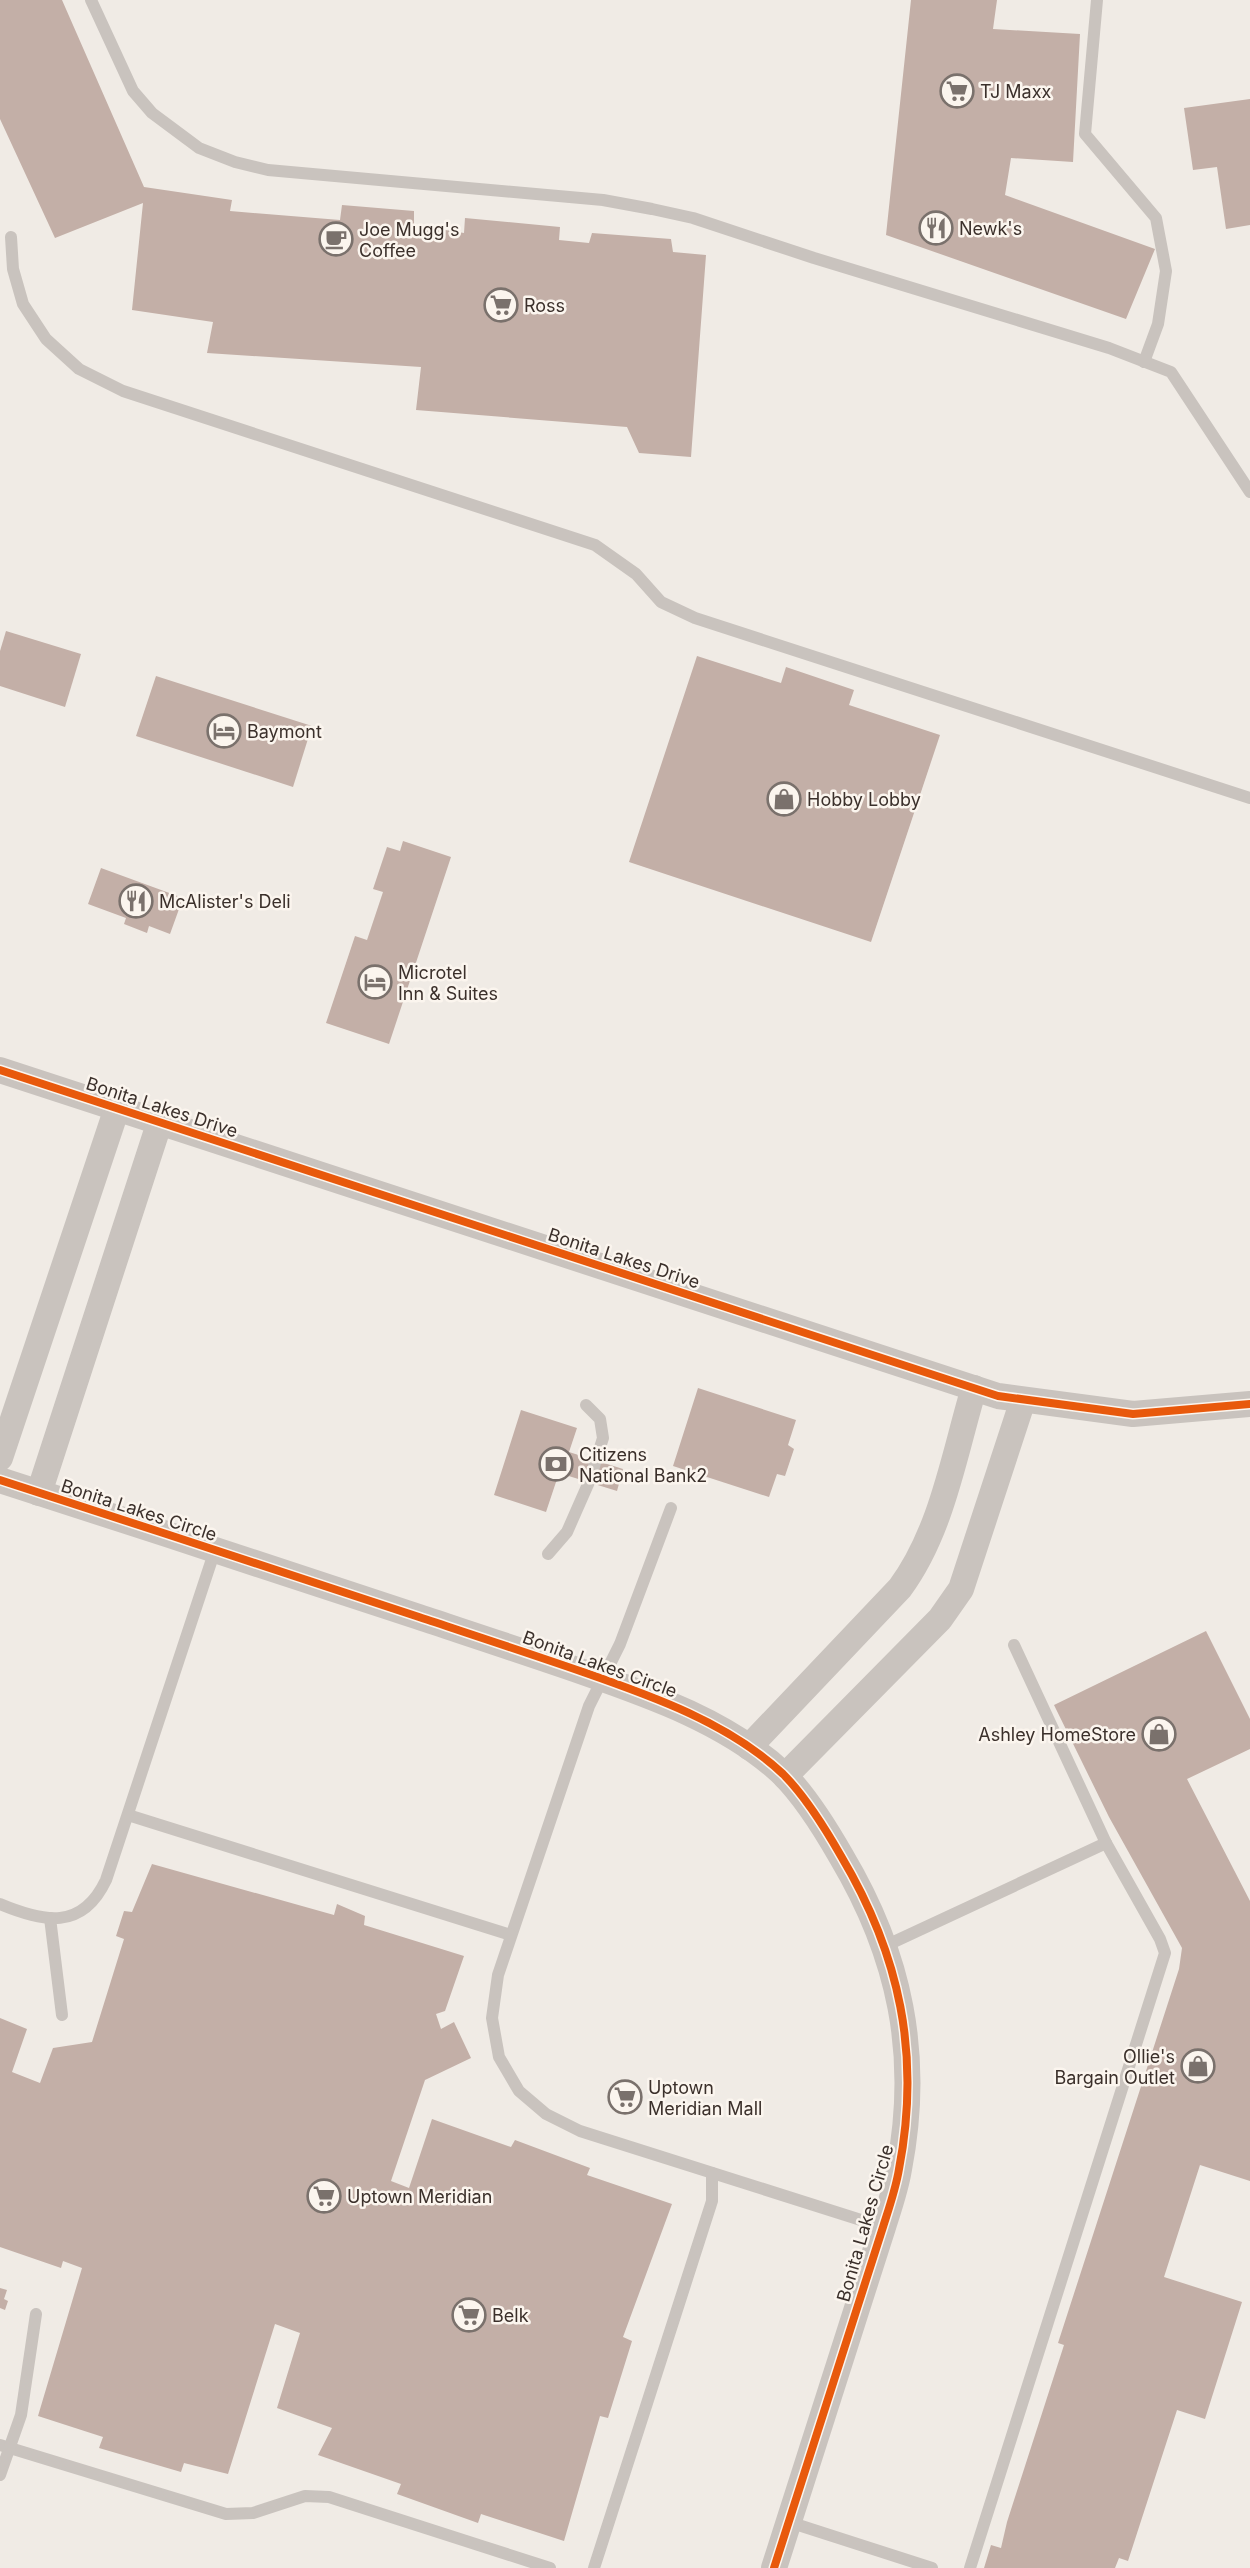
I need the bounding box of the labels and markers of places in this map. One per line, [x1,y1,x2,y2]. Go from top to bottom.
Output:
supermarket icon: TJ Maxx [939,73,975,109]
place label: TJ Maxx [980,81,1052,102]
restaurant icon: Newk's [918,210,954,246]
place label: Newk's [959,218,1022,239]
place label: Joe Mugg's Coffee [359,219,460,261]
cafe icon: Joe Mugg's Coffee [318,221,354,257]
supermarket icon: Ross [483,287,519,323]
place label: Ross [524,295,565,316]
hotel icon: Baymont [206,713,242,749]
place label: Baymont [247,721,322,742]
shop icon: Hobby Lobby [766,781,802,817]
place label: Hobby Lobby [807,789,921,810]
restaurant icon: McAlister's Deli [118,883,154,919]
place label: McAlister's Deli [159,891,291,912]
place label: Microtel Inn & Suites [398,962,498,1004]
hotel icon: Microtel Inn & Suites [357,964,393,1000]
place label: Citizens National Bank2 [579,1444,707,1486]
bank icon: Citizens National Bank2 [538,1446,574,1482]
shop icon: Ashley HomeStore [1141,1716,1177,1752]
place label: Ashley HomeStore [978,1724,1136,1745]
place label: Ollie's Bargain Outlet [1054,2046,1175,2088]
shop icon: Ollie's Bargain Outlet [1180,2048,1216,2084]
place label: Uptown Meridian Mall [648,2077,762,2119]
supermarket icon: Uptown Meridian Mall [607,2079,643,2115]
supermarket icon: Uptown Meridian [306,2178,342,2214]
place label: Uptown Meridian [347,2186,492,2207]
supermarket icon: Belk [451,2297,487,2333]
place label: Belk [492,2305,529,2326]

